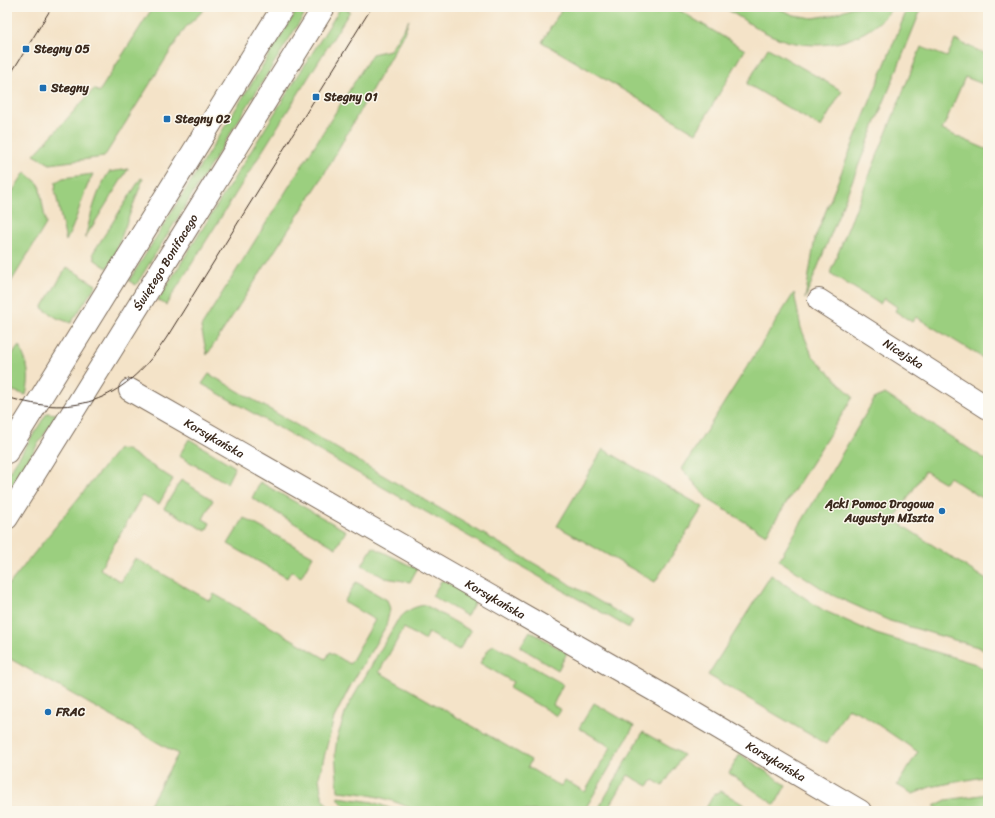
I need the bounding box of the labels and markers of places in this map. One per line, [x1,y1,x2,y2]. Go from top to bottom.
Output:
place label: Stegny 05 [33,38,90,60]
marker: Stegny 05 [21,44,31,54]
place label: Stegny [50,77,90,99]
marker: Stegny [38,83,48,93]
place label: Stegny 01 [323,86,378,108]
marker: Stegny 01 [311,92,321,102]
place label: Stegny 02 [174,108,230,130]
marker: Stegny 02 [162,114,172,124]
place label: Ącki Pomoc Drogowa Augustyn MIszta [824,493,935,529]
marker: Ącki Pomoc Drogowa Augustyn MIszta [937,506,947,516]
place label: FRAC [55,701,86,723]
marker: FRAC [43,707,53,717]

